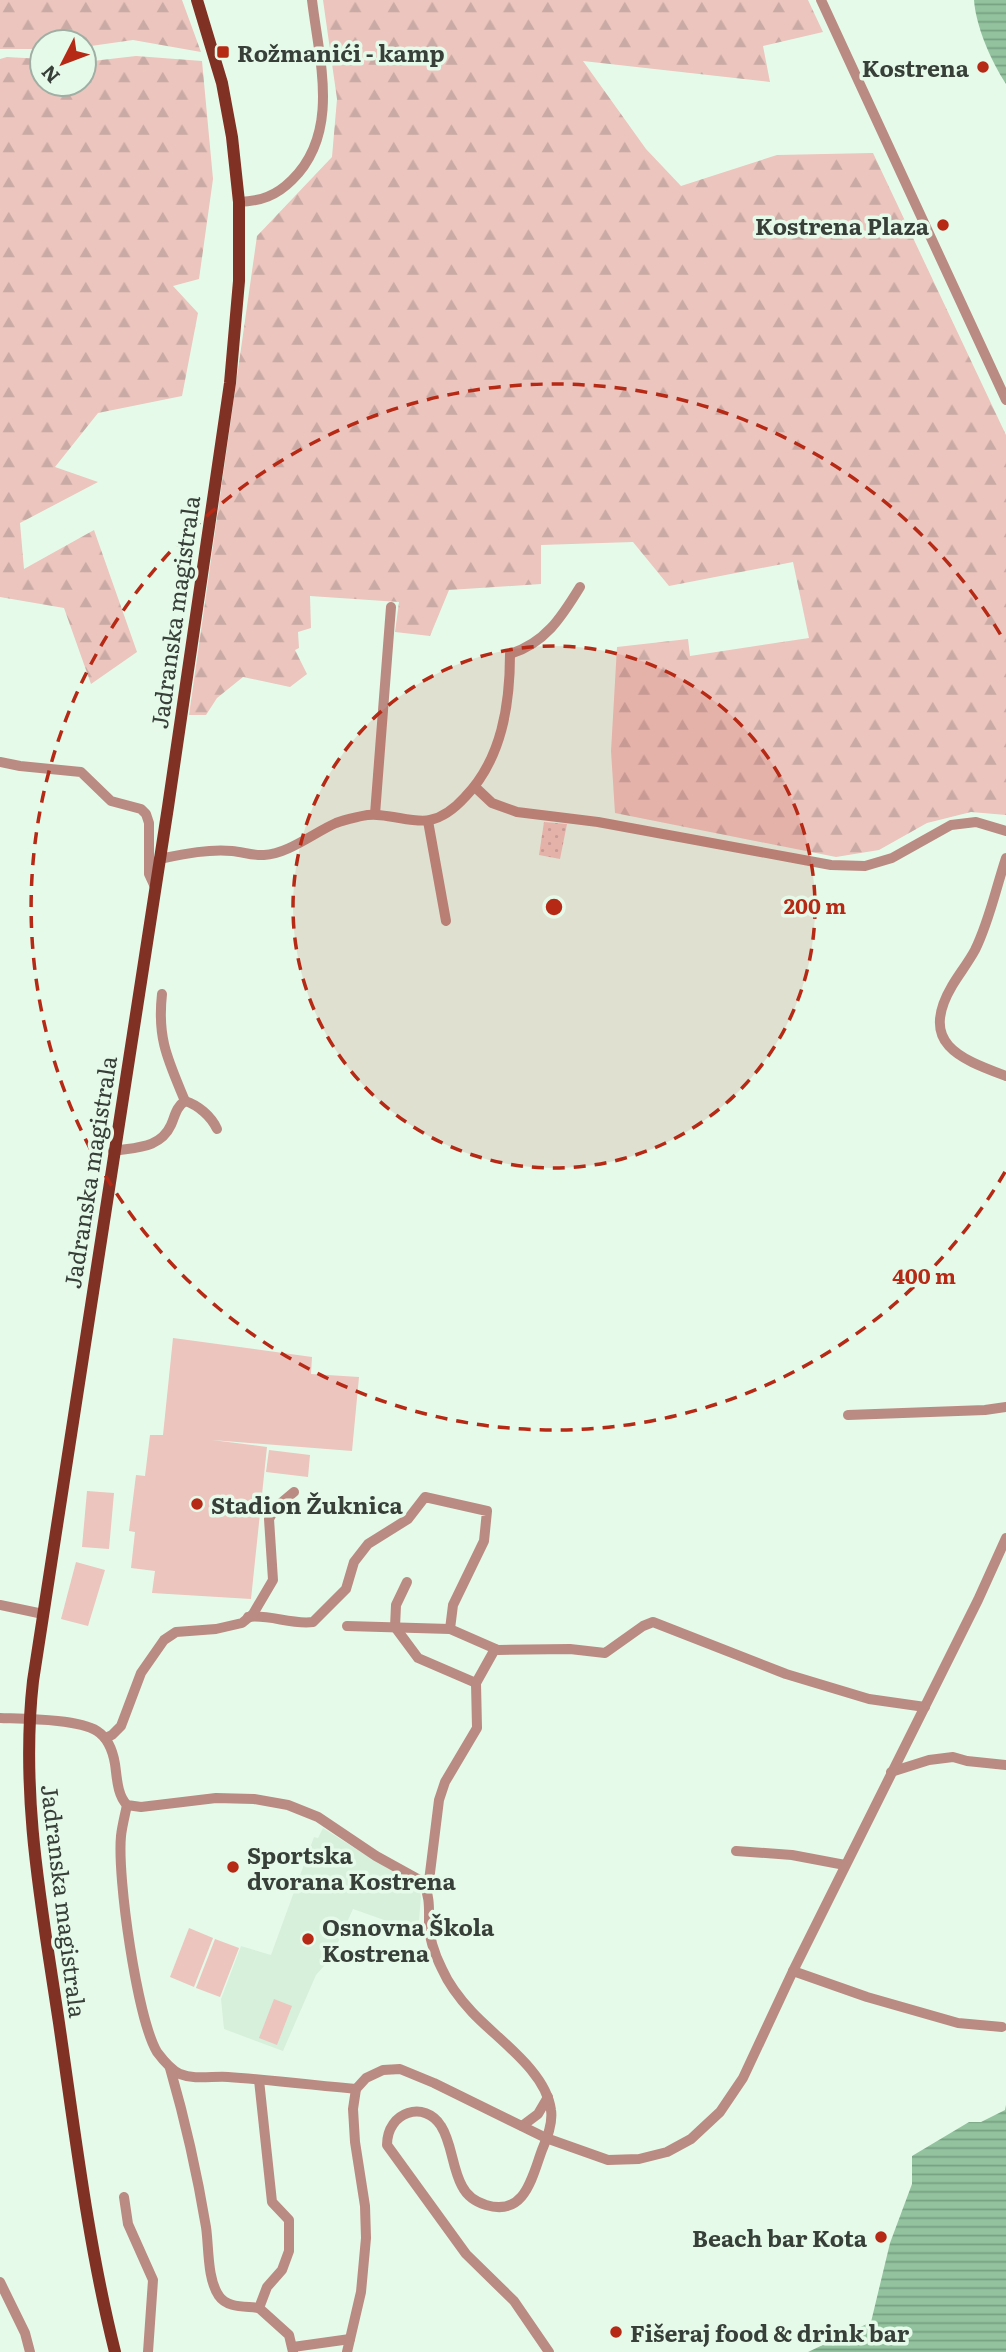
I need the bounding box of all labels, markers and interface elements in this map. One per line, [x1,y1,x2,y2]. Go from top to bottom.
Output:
north arrow [28,28,98,98]
place label: Rožmanići - kamp [237,35,445,69]
marker: Rožmanići - kamp [215,44,231,60]
place label: Kostrena [862,50,970,84]
marker: Kostrena [975,59,991,75]
text: N [34,60,65,90]
place label: Kostrena Plaza [755,208,930,242]
marker: Kostrena Plaza [935,217,951,233]
street label: Jadranska magistrala [141,493,207,731]
text: 200 m [784,889,846,920]
centre of rings [542,895,566,919]
street label: Jadranska magistrala [54,1053,124,1291]
text: 400 m [892,1259,956,1290]
place label: Stadion Žuknica [211,1487,403,1521]
marker: Stadion Žuknica [189,1496,205,1512]
street label: Jadranska magistrala [34,1782,96,2020]
place label: Sportska dvorana Kostrena [247,1837,456,1897]
marker: Sportska dvorana Kostrena [225,1859,241,1875]
place label: Osnovna Škola Kostrena [322,1909,495,1969]
marker: Osnovna Škola Kostrena [300,1931,316,1947]
place label: Beach bar Kota [692,2220,868,2254]
marker: Beach bar Kota [873,2229,889,2245]
place label: Fišeraj food & drink bar [630,2315,910,2349]
marker: Fišeraj food & drink bar [608,2324,624,2340]

